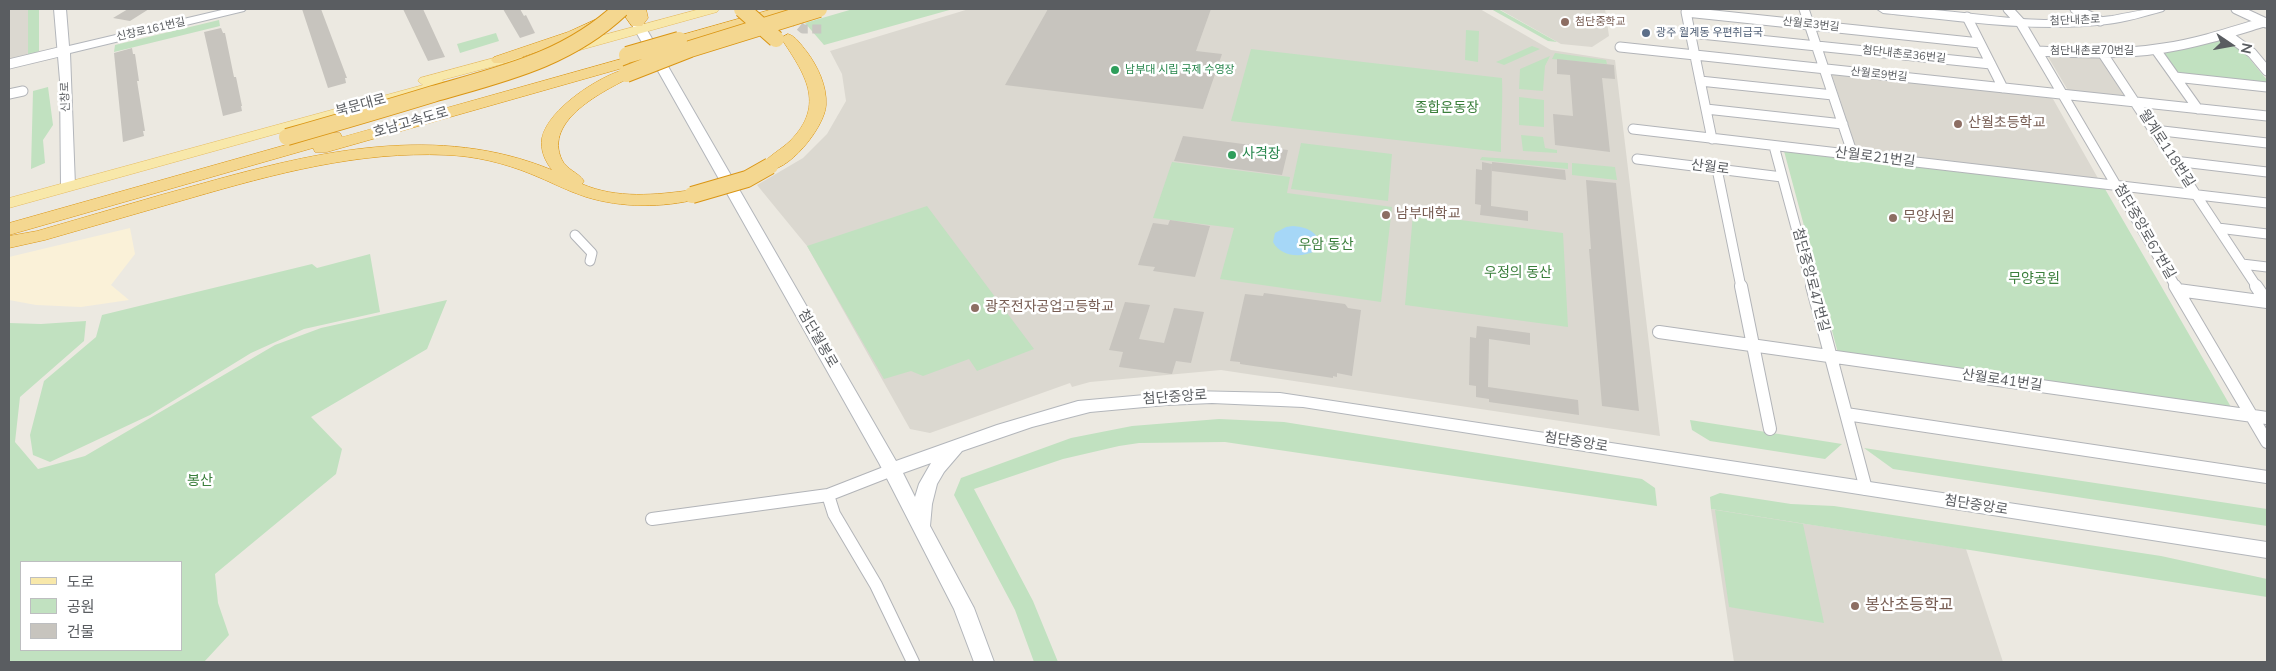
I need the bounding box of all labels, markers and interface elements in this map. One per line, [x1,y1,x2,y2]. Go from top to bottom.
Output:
street label: 첨단내촌로 [2049,14,2101,28]
place label: 첨단중학교 [1575,15,1626,29]
street label: 산월로3번길 [1782,15,1840,35]
street label: 신창로161번길 [115,16,187,44]
marker: 첨단중학교 [1559,16,1571,28]
north arrow [2206,20,2256,70]
place label: 광주 월계동 우편취급국 [1656,26,1763,40]
marker: 광주 월계동 우편취급국 [1640,27,1652,39]
text: N [2236,41,2257,55]
street label: 첨단내촌로36번길 [1862,44,1946,66]
street label: 첨단내촌로70번길 [2050,44,2134,58]
place label: 남부대 시립 국제 수영장 [1125,63,1235,77]
marker: 남부대 시립 국제 수영장 [1109,64,1121,76]
street label: 산월로9번길 [1850,65,1908,85]
street label: 신창로 [59,82,73,112]
street label: 북문대로 [334,91,388,121]
park label: 종합운동장 [1415,101,1479,117]
street label: 호남고속도로 [372,104,450,142]
street label: 월계로118번길 [2135,107,2197,191]
place label: 산월초등학교 [1968,116,2045,132]
marker: 산월초등학교 [1952,118,1964,130]
street label: 산월로21번길 [1834,145,1916,171]
place label: 사격장 [1242,147,1281,163]
marker: 사격장 [1226,149,1238,161]
street label: 산월로 [1690,157,1730,179]
street label: 첨단중앙로67번길 [2110,181,2178,283]
place label: 남부대학교 [1396,207,1460,223]
marker: 남부대학교 [1380,209,1392,221]
place label: 무양서원 [1903,210,1955,226]
marker: 무양서원 [1887,212,1899,224]
street label: 첨단중앙로47번길 [1788,226,1832,334]
park label: 우암 동산 [1298,238,1354,254]
park label: 우정의 동산 [1484,266,1552,282]
park label: 무양공원 [2008,272,2060,288]
place label: 광주전자공업고등학교 [985,300,1114,316]
marker: 광주전자공업고등학교 [969,302,981,314]
street label: 첨단월봉로 [794,307,840,371]
street label: 산월로41번길 [1961,367,2043,395]
street label: 첨단중앙로 [1142,387,1208,409]
street label: 첨단중앙로 [1543,430,1609,456]
park label: 봉산 [187,474,213,490]
street label: 첨단중앙로 [1943,493,2009,519]
legend [20,561,182,651]
text: 도로 [67,572,95,592]
place label: 봉산초등학교 [1865,596,1953,616]
text: 공원 [67,597,95,617]
marker: 봉산초등학교 [1849,600,1861,612]
text: 건물 [67,622,95,642]

